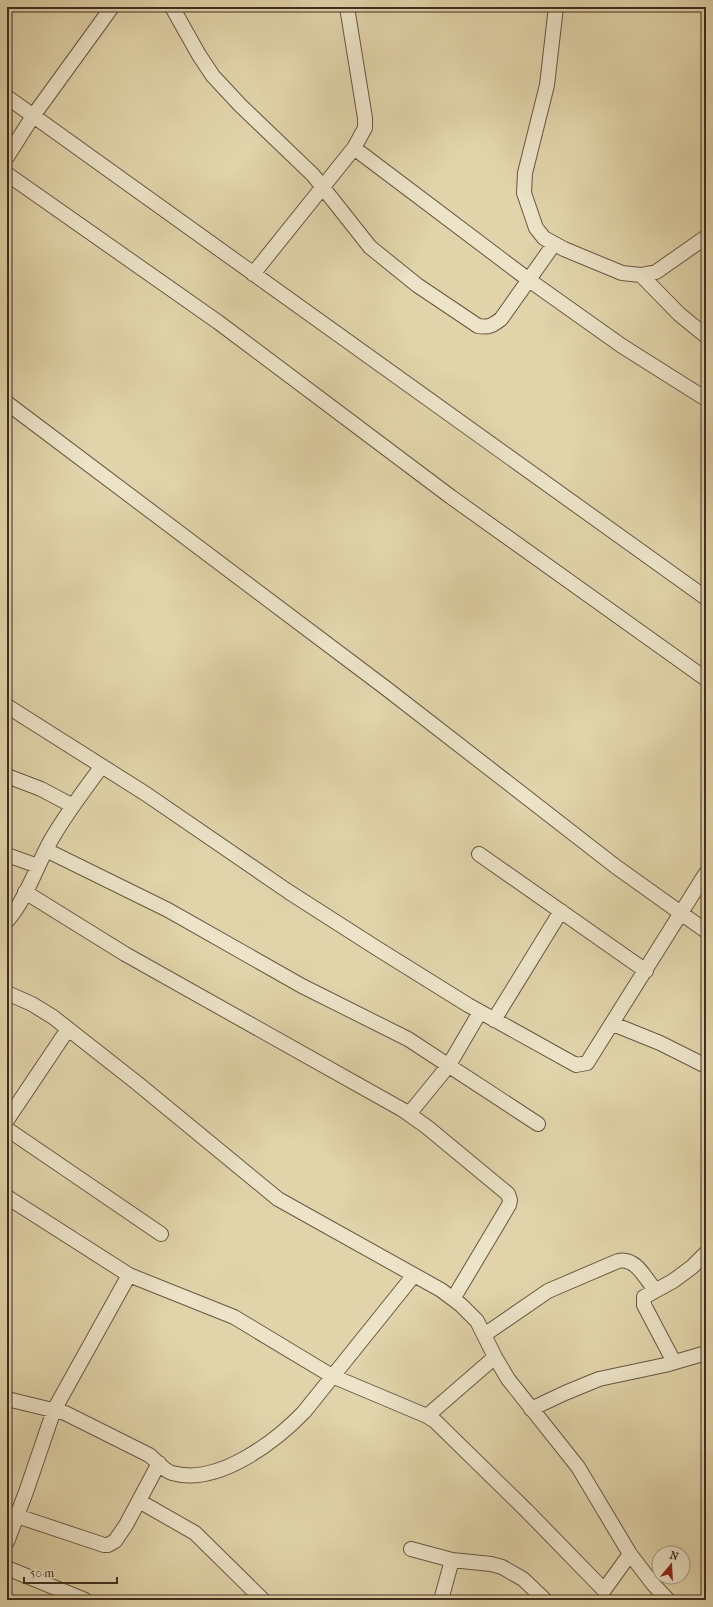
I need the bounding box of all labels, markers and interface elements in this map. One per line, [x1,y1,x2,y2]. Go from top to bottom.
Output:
north arrow [651,1545,691,1585]
text: N [668,1548,681,1564]
scale bar [24,1559,117,1585]
text: 50 m [30,1566,54,1580]

